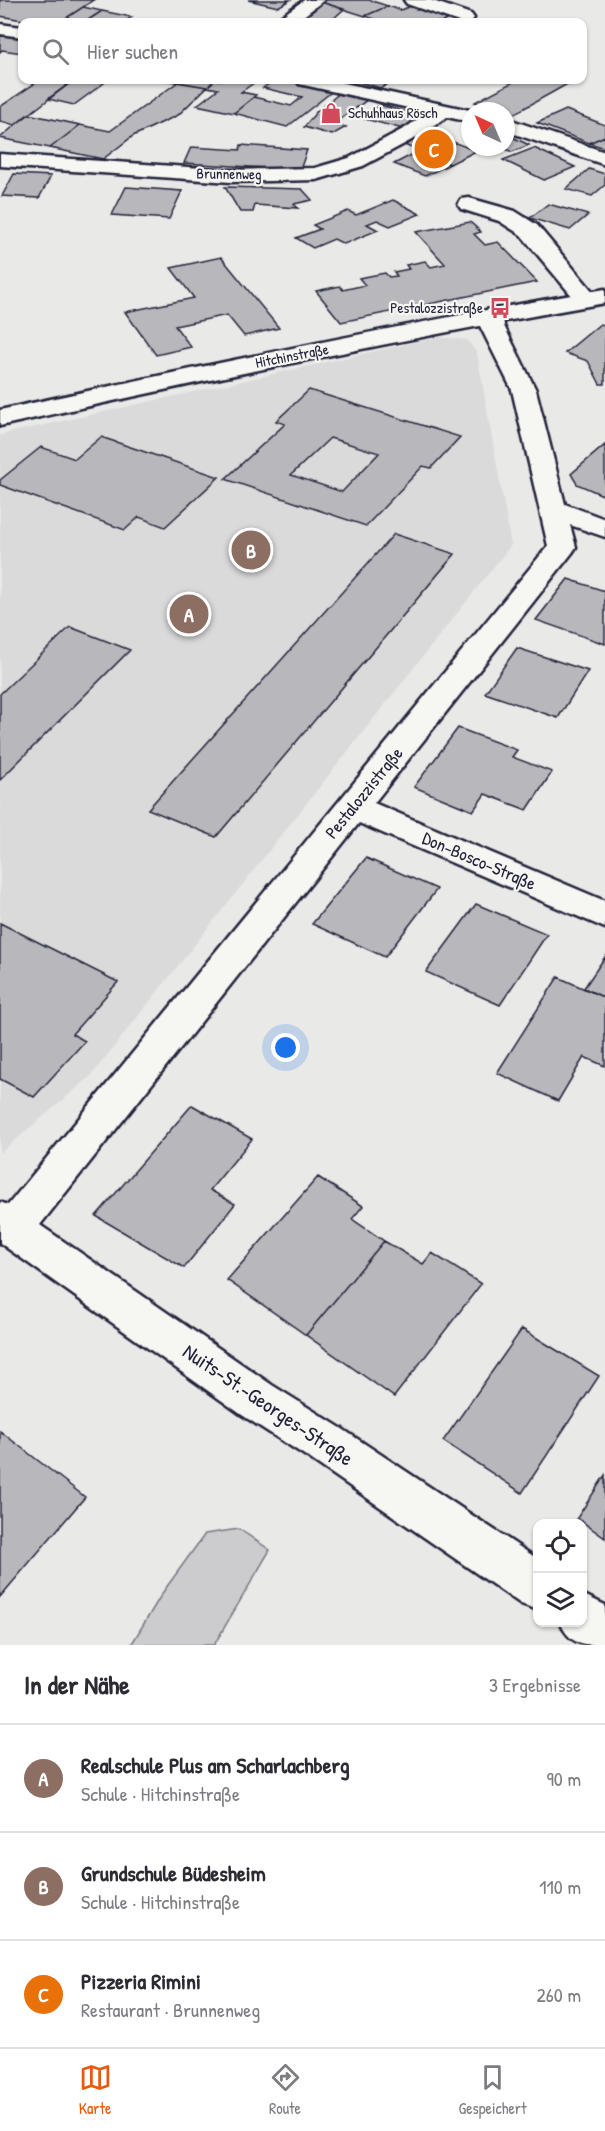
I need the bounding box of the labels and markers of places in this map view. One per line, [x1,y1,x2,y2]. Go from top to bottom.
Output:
shop icon: Schuhhaus Rösch [319,101,343,125]
place label: Schuhhaus Rösch [348,102,437,123]
pin: C [414,126,454,172]
bus stop icon: Pestalozzistraße [488,296,512,320]
place label: Pestalozzistraße [390,297,483,318]
pin: B [232,528,270,572]
pin: A [170,592,208,636]

